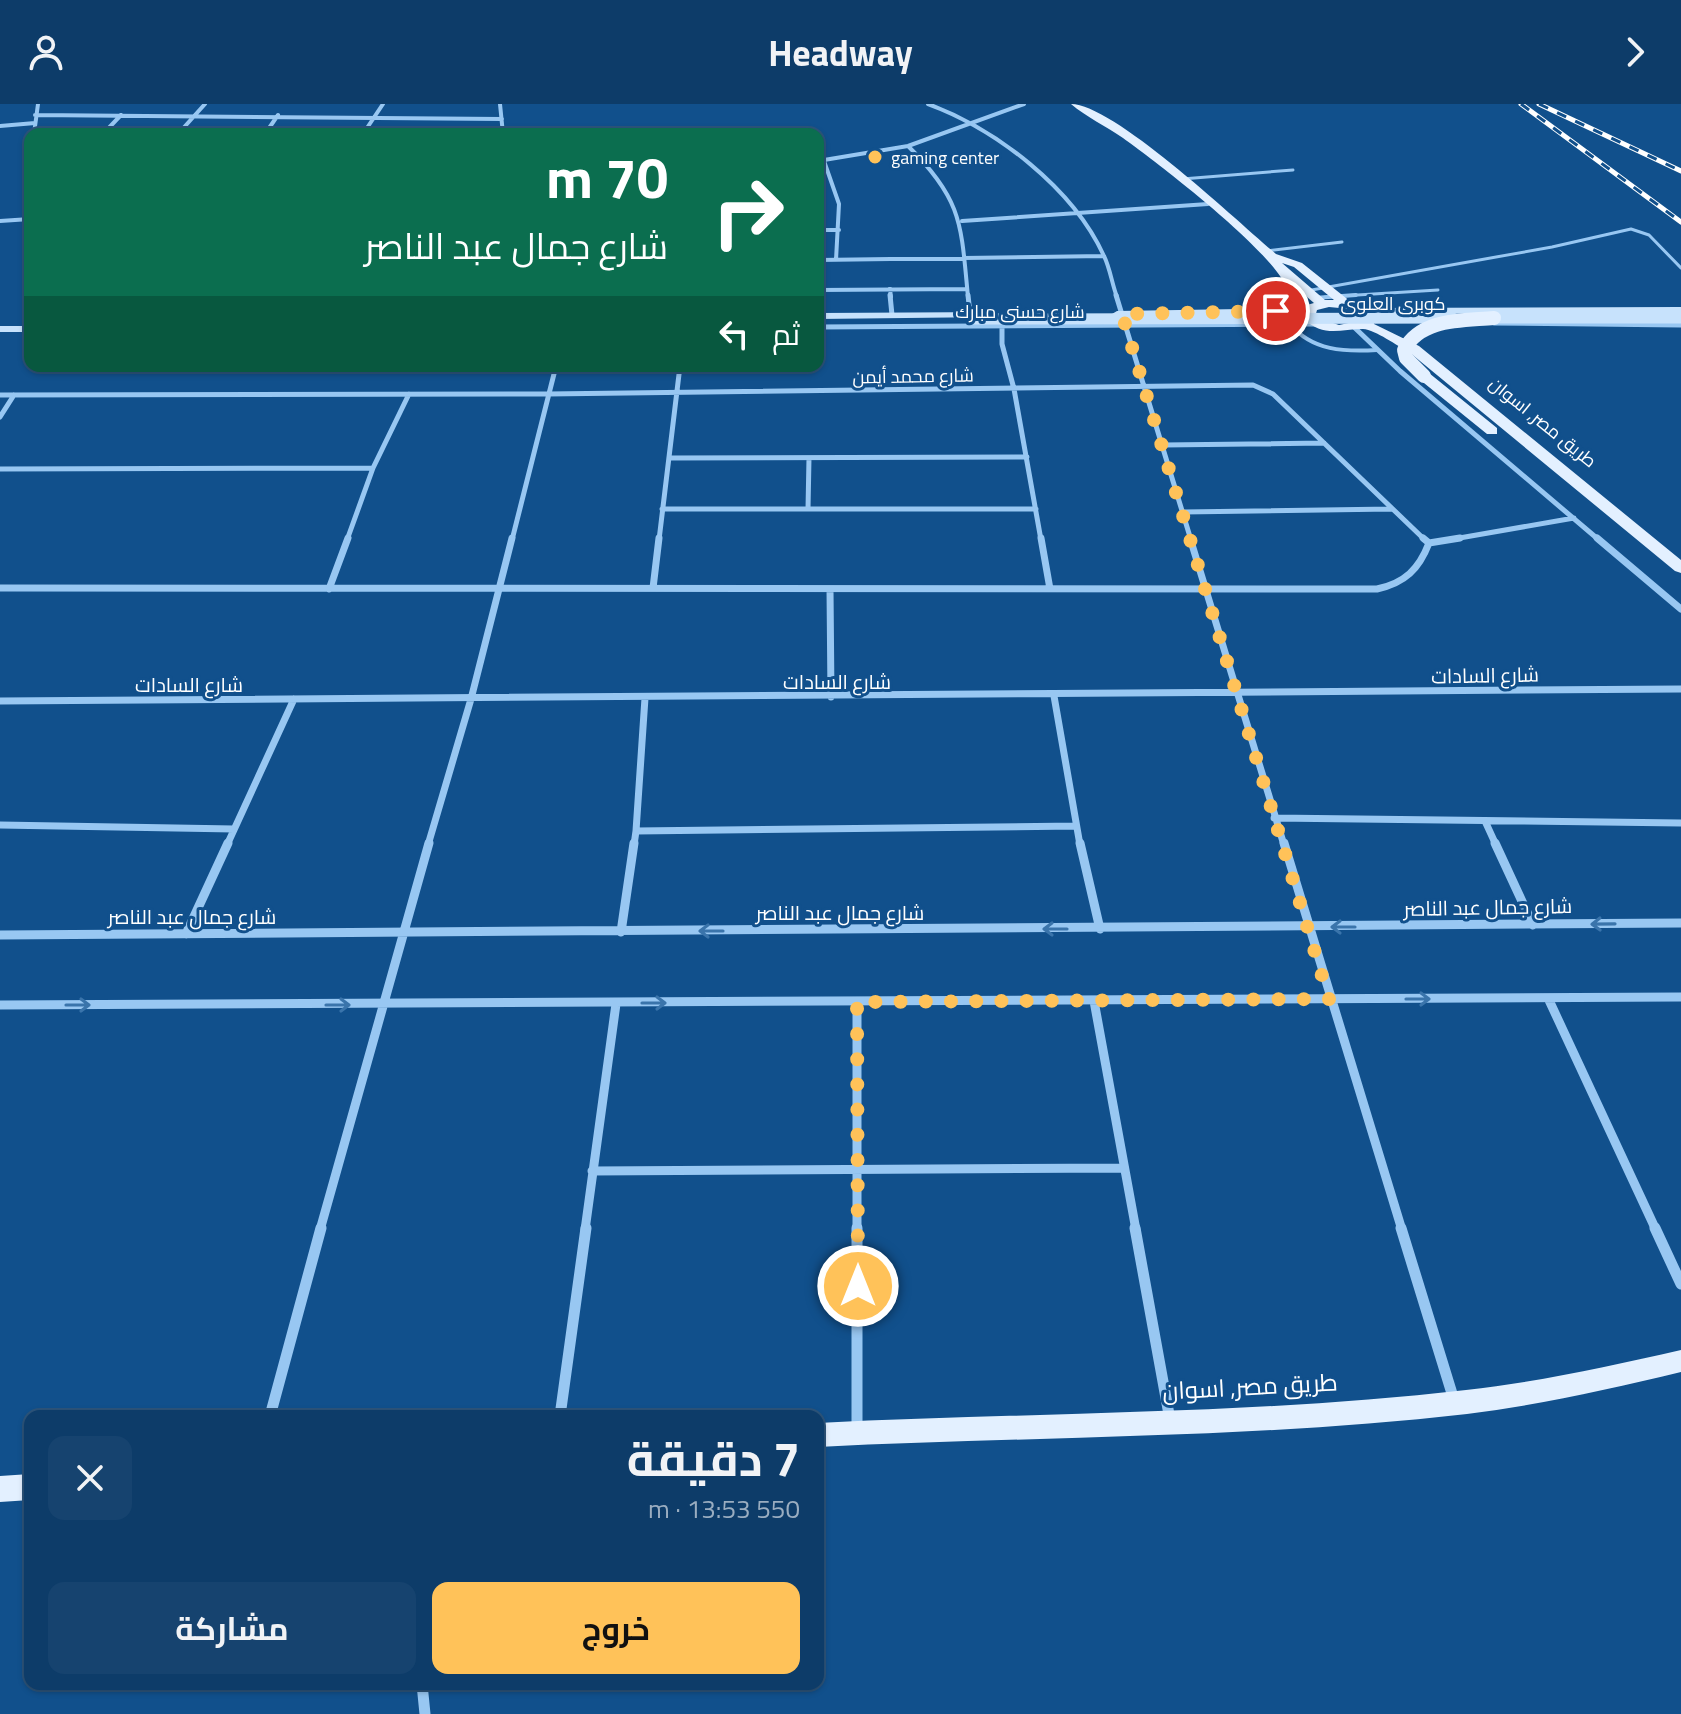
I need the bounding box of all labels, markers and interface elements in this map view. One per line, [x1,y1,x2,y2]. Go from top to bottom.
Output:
text: Headway [768,25,913,80]
icon: person [24,30,68,74]
icon: forward [1613,30,1657,74]
text: 70 m [546,135,668,220]
place label: gaming center [891,144,999,171]
marker: gaming center [866,148,884,166]
icon: right [696,160,800,264]
text: شارع جمال عبد الناصر [365,218,668,273]
pin [1242,277,1310,345]
icon: arrive [1254,289,1298,333]
street label: كوبرى العلوى [1340,290,1446,317]
street label: شارع حسنى مبارك [955,298,1085,325]
text: ثم [772,311,800,357]
icon: left [712,312,756,356]
street label: شارع محمد أيمن [852,361,974,391]
street label: طريق مصر, اسوان [1483,370,1603,474]
street label: شارع السادات [1431,659,1539,691]
street label: شارع السادات [783,666,891,697]
street label: شارع السادات [135,669,243,700]
street label: شارع جمال عبد الناصر [1402,890,1573,924]
street label: شارع جمال عبد الناصر [755,897,924,928]
street label: شارع جمال عبد الناصر [107,901,276,932]
one-way arrow [1590,916,1617,932]
one-way arrow [1330,919,1357,935]
one-way arrow [1042,921,1069,937]
one-way arrow [698,923,725,939]
one-way arrow [1404,991,1431,1007]
one-way arrow [640,995,667,1011]
one-way arrow [64,997,91,1013]
one-way arrow [324,997,351,1013]
position arrow [816,1244,900,1328]
street label: طريق مصر, اسوان [1161,1363,1339,1409]
text: 7 دقيقة [627,1422,800,1495]
button: close [48,1436,132,1520]
text: 550 m · 13:53 [648,1489,800,1528]
button: مشاركة [48,1582,416,1674]
button: خروج [432,1582,800,1674]

